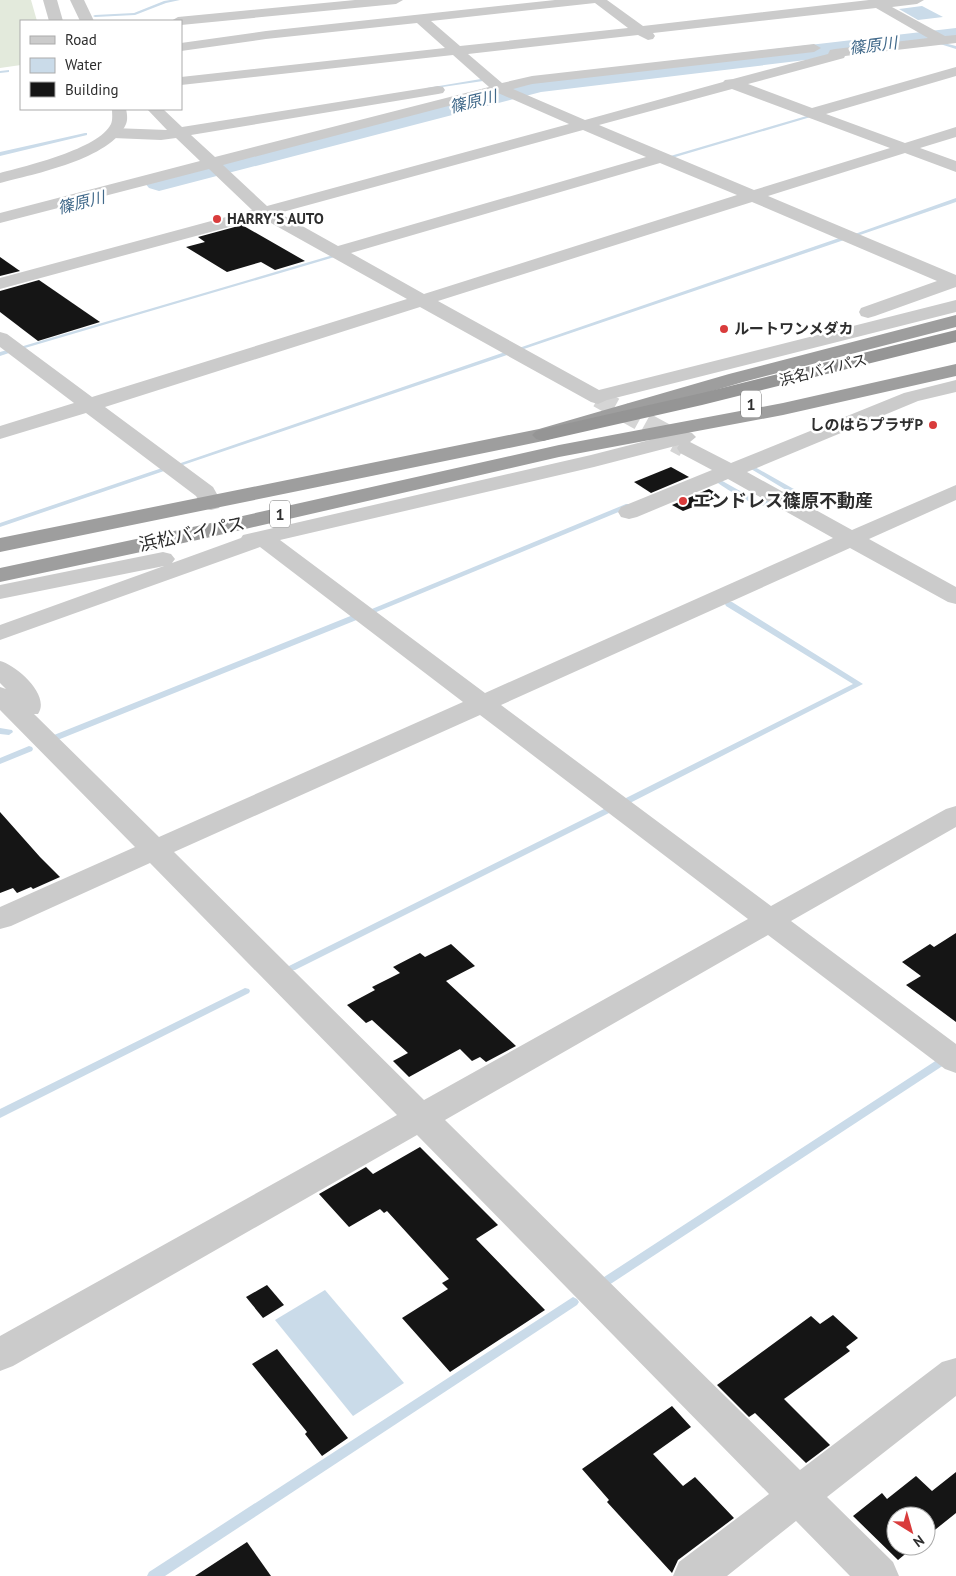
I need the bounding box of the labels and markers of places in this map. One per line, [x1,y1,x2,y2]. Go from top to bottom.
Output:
place label: HARRY'S AUTO [227,209,324,228]
marker: HARRY'S AUTO [211,213,223,225]
place label: ルートワンメダカ [734,319,854,338]
marker: ルートワンメダカ [718,323,730,335]
place label: しのはらプラザP [809,415,923,434]
marker: しのはらプラザP [927,419,939,431]
place label: エンドレス篠原不動産 [693,489,873,512]
marker: エンドレス篠原不動産 [677,495,689,507]

